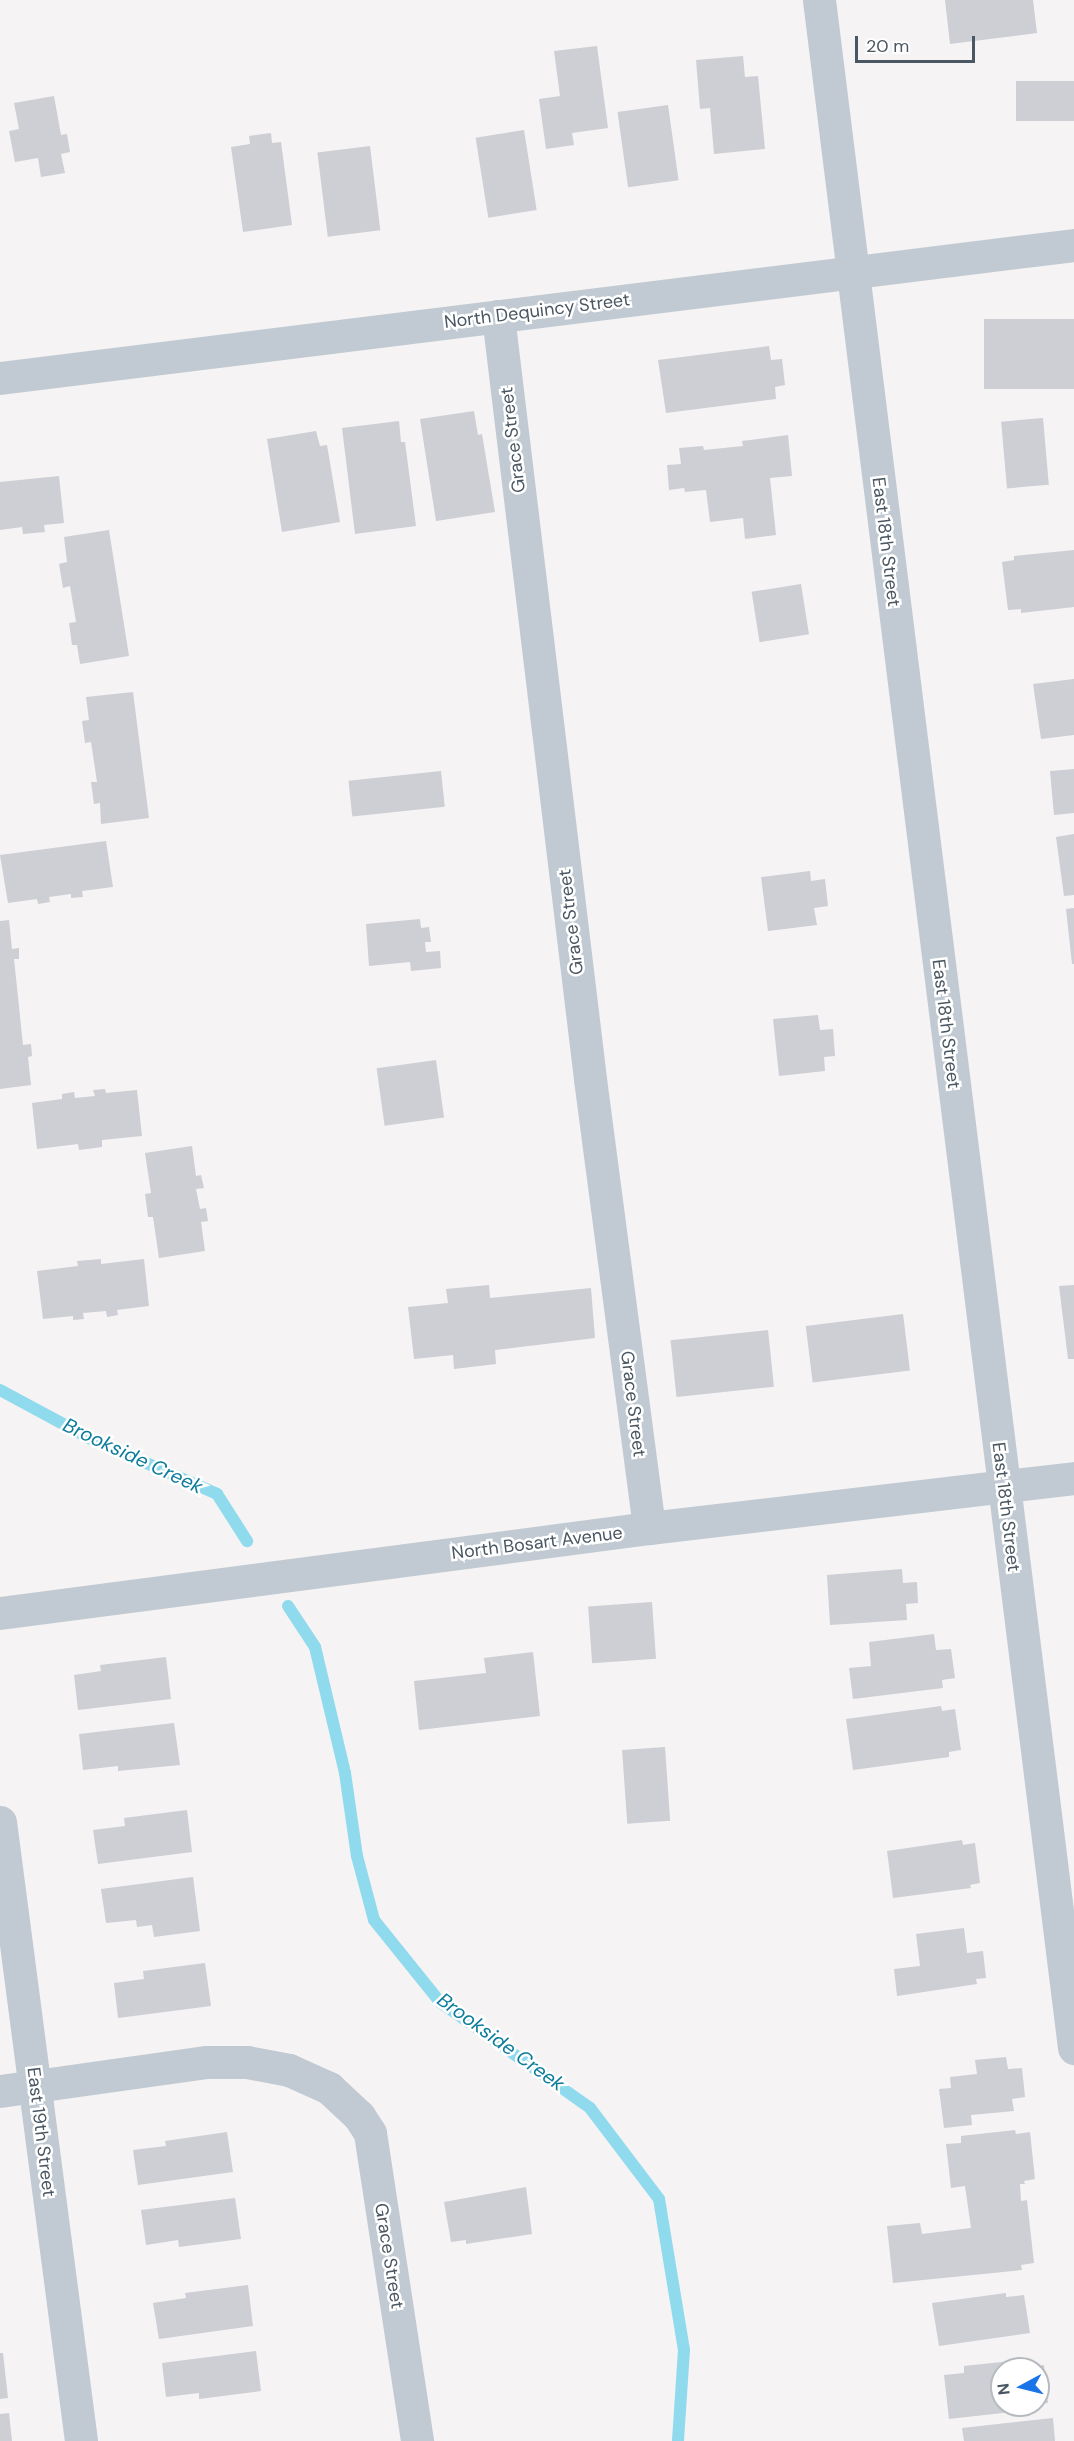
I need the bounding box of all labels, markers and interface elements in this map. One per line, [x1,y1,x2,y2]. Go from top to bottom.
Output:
scale bar [858,24,978,62]
text: 20 m [866,34,909,58]
street label: North Dequincy Street [443,289,631,333]
street label: Grace Street [496,386,530,494]
street label: East 18th Street [867,476,905,608]
street label: Grace Street [554,868,588,976]
street label: East 18th Street [927,958,965,1090]
street label: Grace Street [616,1350,650,1458]
water label: Brookside Creek [59,1413,207,1499]
street label: East 18th Street [987,1441,1025,1573]
street label: North Bosart Avenue [450,1522,624,1564]
water label: Brookside Creek [433,1988,569,2096]
street label: East 19th Street [22,2066,60,2198]
street label: Grace Street [370,2202,408,2310]
north arrow [990,2357,1050,2417]
text: N [992,2382,1015,2396]

